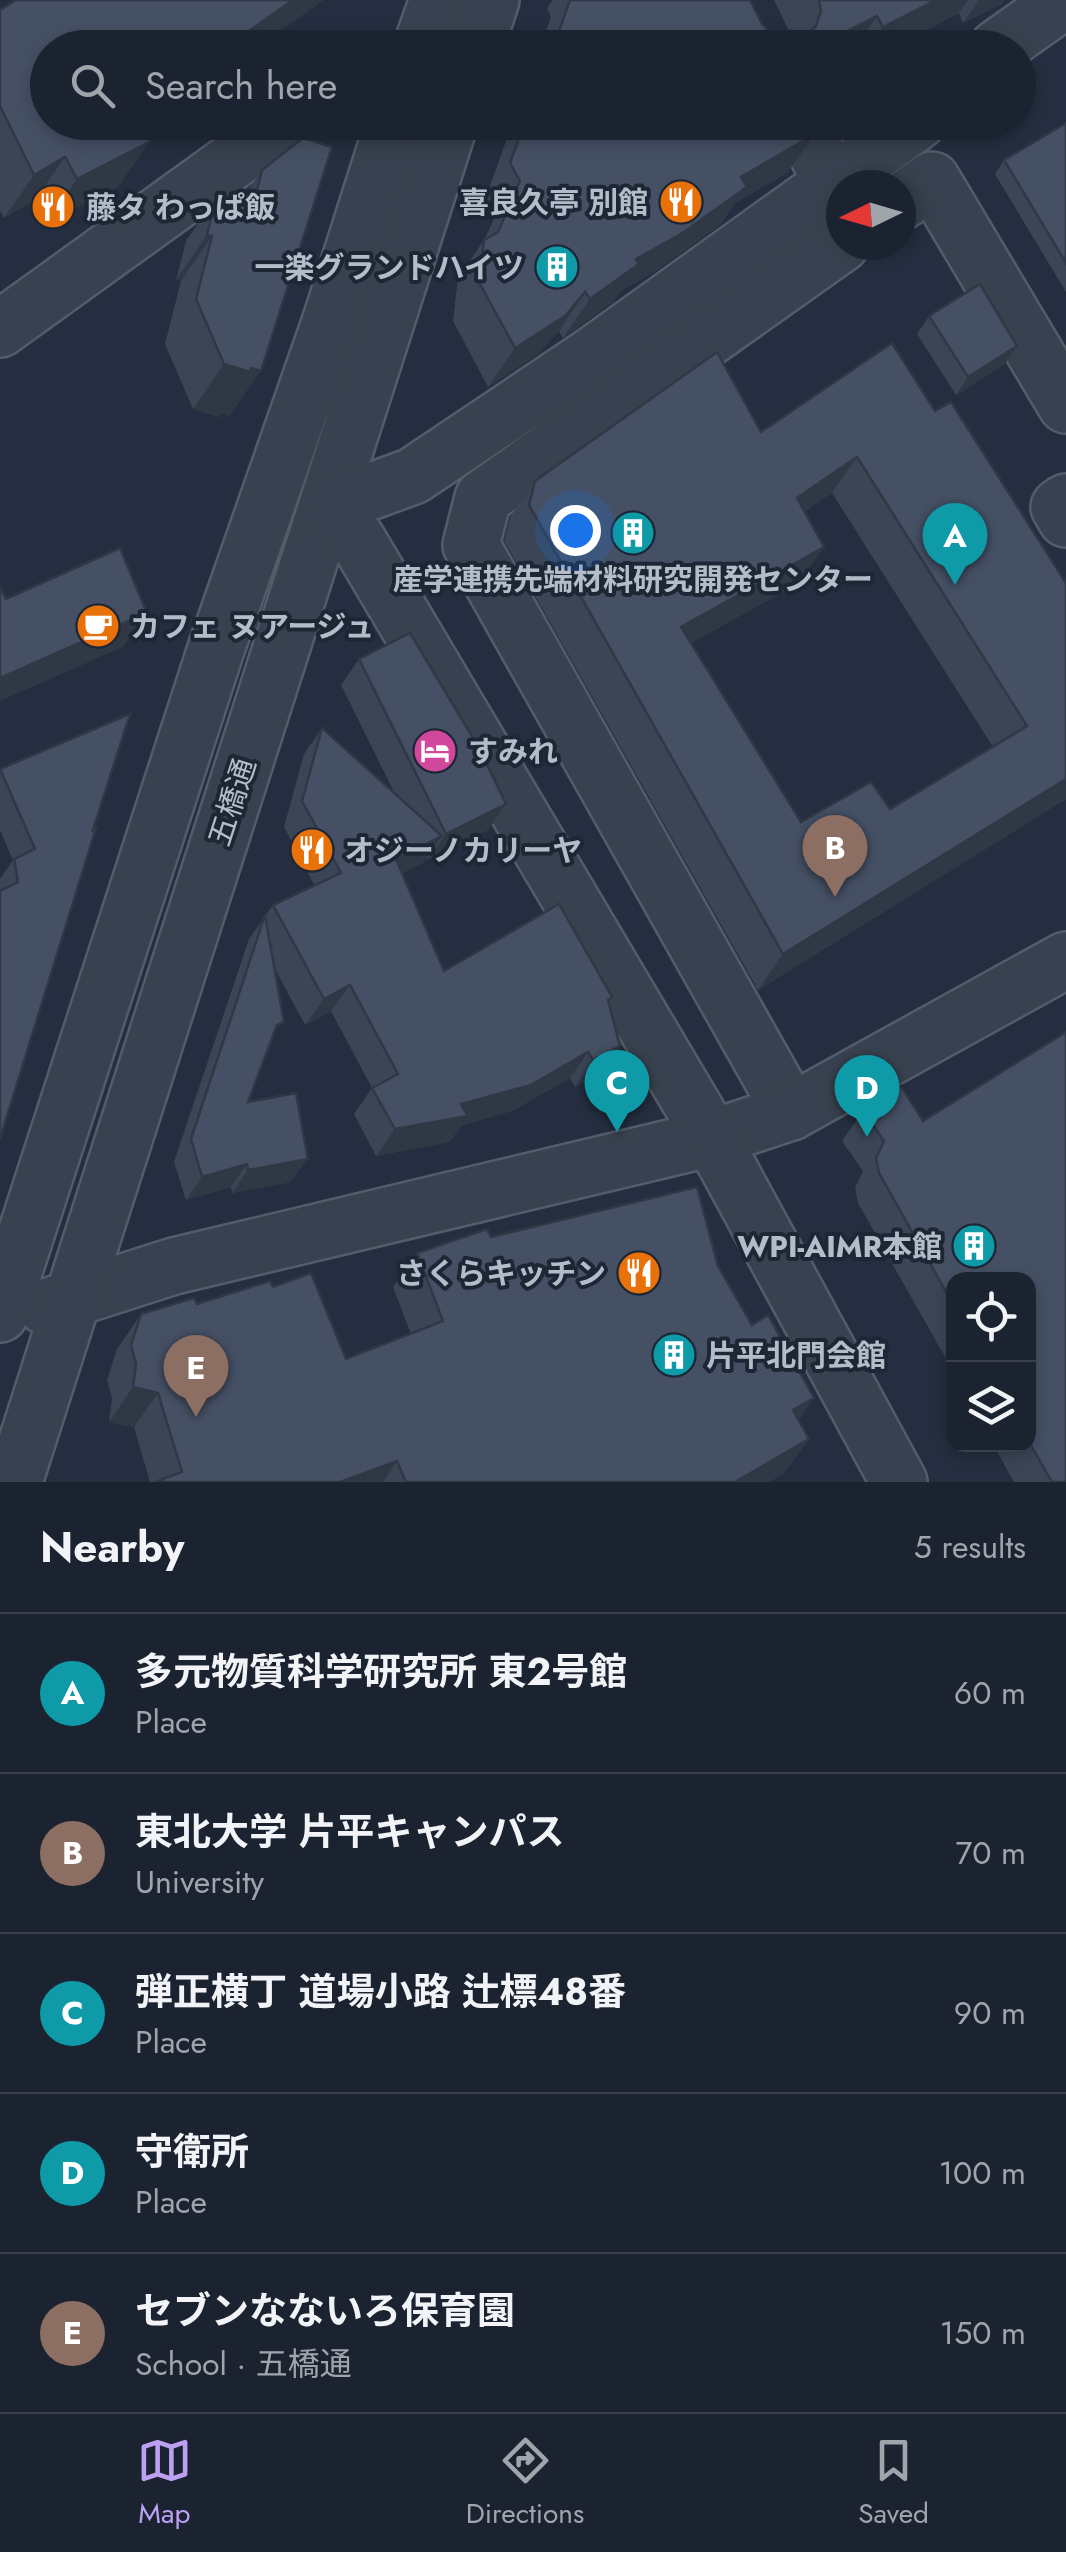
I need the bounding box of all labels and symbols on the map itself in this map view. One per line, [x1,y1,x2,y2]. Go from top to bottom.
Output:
north arrow [826,170,916,260]
restaurant icon: 喜良久亭 別館 [658,179,704,225]
place label: 喜良久亭 別館 [459,181,648,224]
restaurant icon: 藤タ わっぱ飯 [30,184,76,230]
place label: 藤タ わっぱ飯 [86,186,275,229]
building icon: 一楽グランドハイツ [534,244,580,290]
place label: 一楽グランドハイツ [255,246,524,289]
pin: A [922,502,988,585]
your location [550,505,601,556]
building icon: 産学連携先端材料研究開発センター [610,510,656,556]
place label: 産学連携先端材料研究開発センター [393,558,873,601]
cafe icon: カフェ ヌアージュ [75,603,121,649]
place label: カフェ ヌアージュ [130,605,375,648]
hotel icon: すみれ [412,728,458,774]
place label: すみれ [468,730,558,773]
street label: 五橋通 [198,753,266,851]
pin: B [802,814,868,897]
restaurant icon: オジーノカリーヤ [289,827,335,873]
place label: オジーノカリーヤ [344,829,582,872]
pin: C [584,1050,650,1132]
pin: D [834,1054,900,1137]
building icon: WPI-AIMR本館 [951,1223,997,1269]
place label: WPI-AIMR本館 [737,1225,942,1268]
restaurant icon: さくらキッチン [616,1250,662,1296]
place label: さくらキッチン [396,1252,606,1295]
building icon: 片平北門会館 [651,1332,697,1378]
pin: E [164,1334,228,1417]
place label: 片平北門会館 [706,1334,886,1377]

